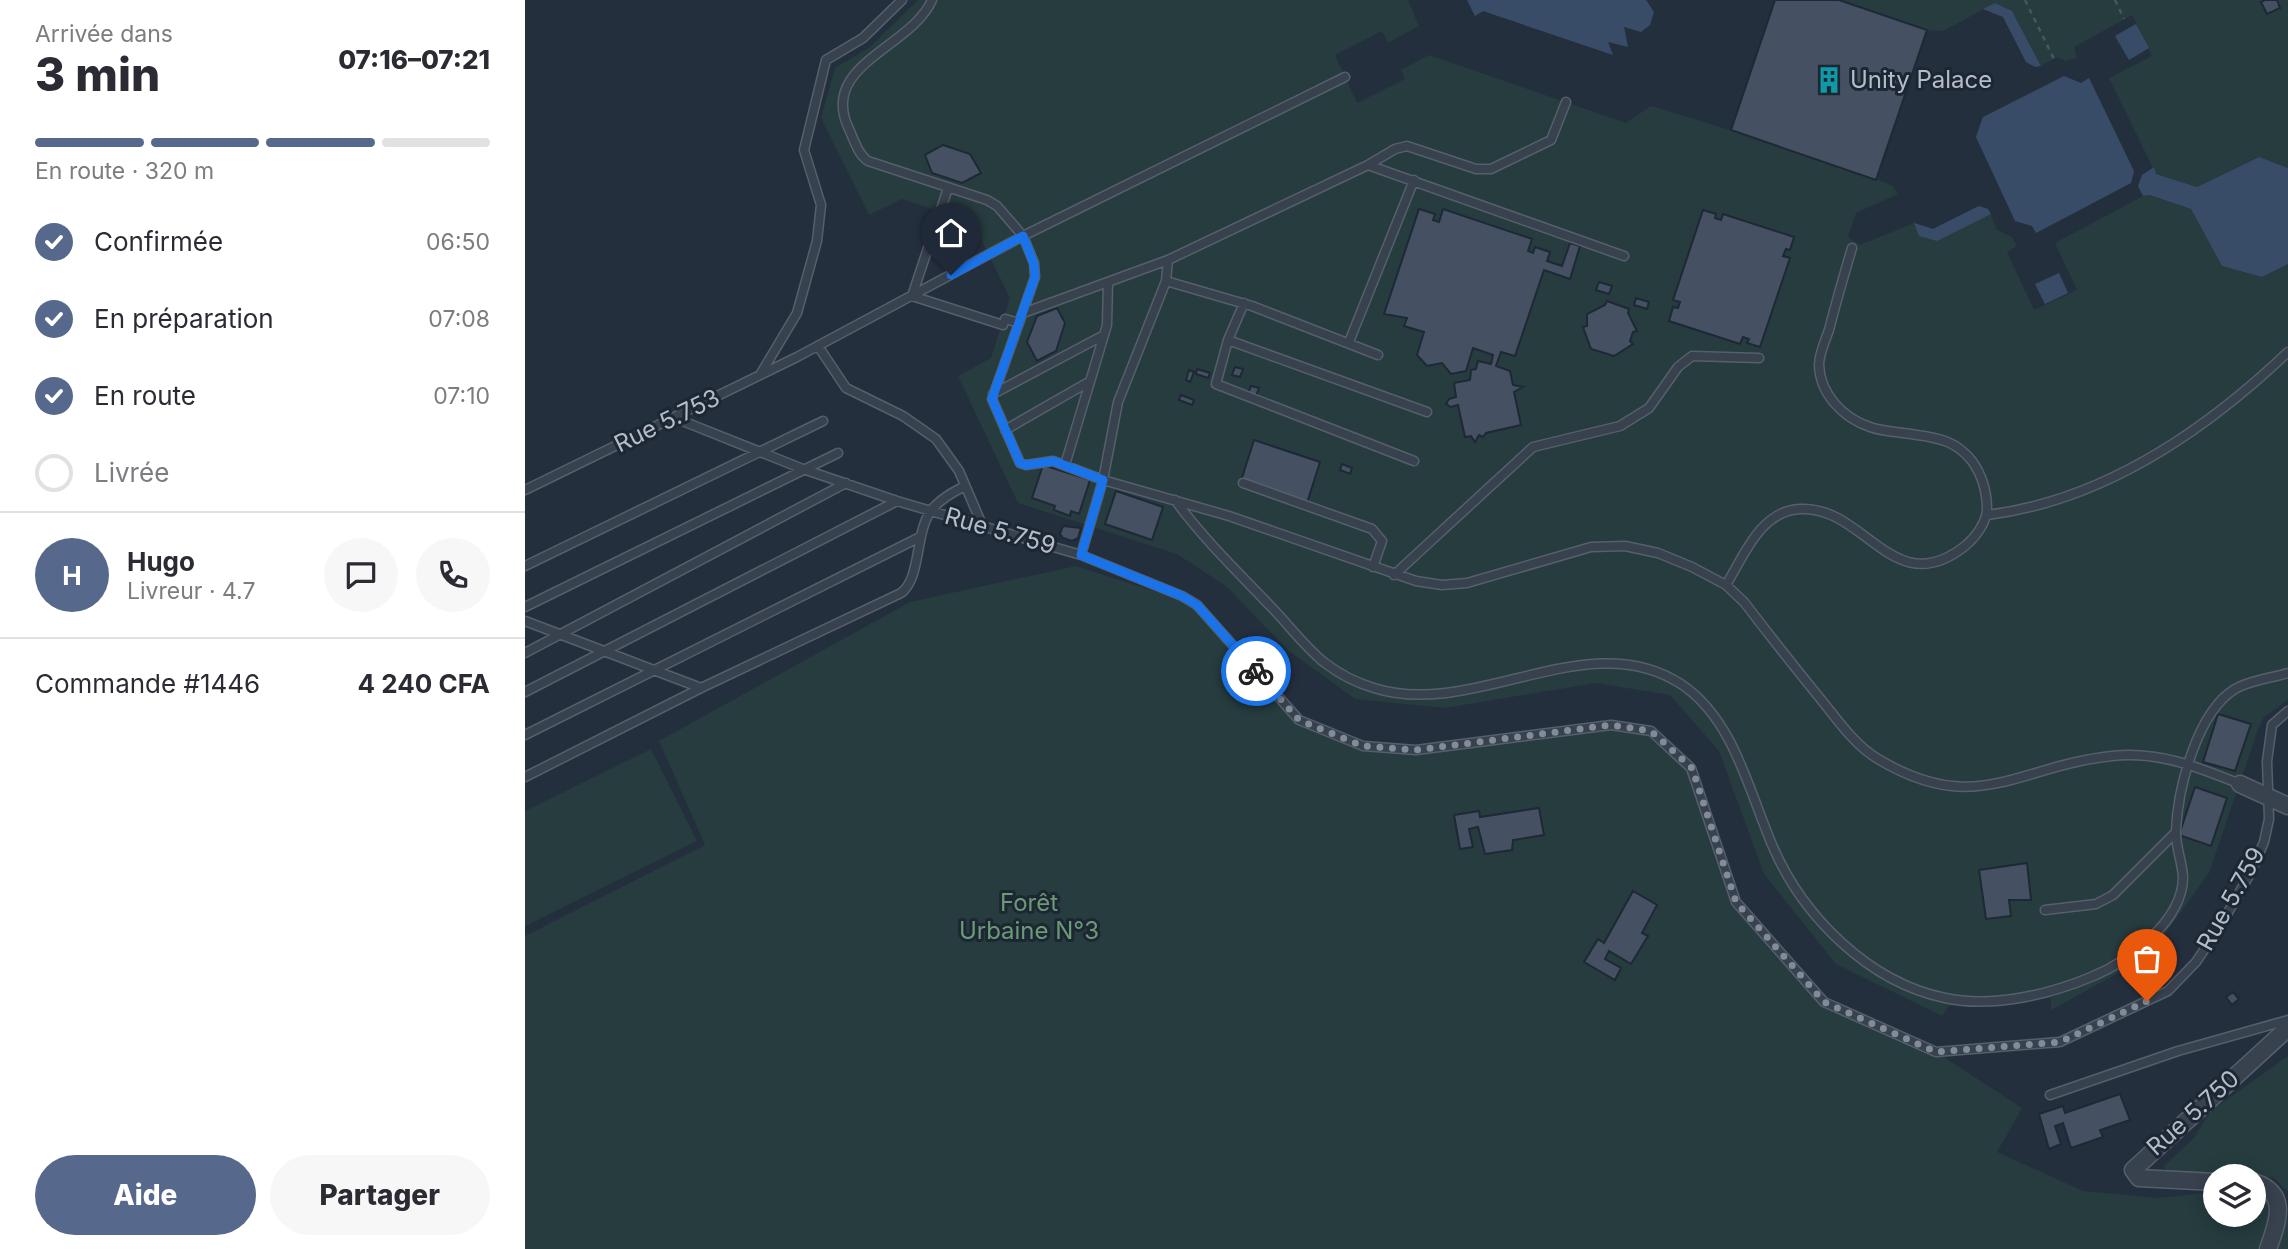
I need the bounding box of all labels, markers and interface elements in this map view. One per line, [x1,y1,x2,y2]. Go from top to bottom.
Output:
text: Arrivée dans [35,20,173,48]
text: 07:16–07:21 [338,44,490,75]
text: 3 min [35,46,160,102]
building icon: Unity Palace [1814,65,1844,95]
place label: Unity Palace [1850,65,1992,94]
text: En route · 320 m [35,157,214,185]
pin [921,203,981,275]
icon: home [932,214,970,252]
icon: check [35,223,73,261]
text: Confirmée [94,226,223,257]
text: 06:50 [426,228,490,256]
icon: check [35,300,73,338]
text: En préparation [94,303,274,334]
text: 07:08 [428,305,490,333]
icon: check [35,377,73,415]
text: En route [94,380,196,411]
text: 07:10 [433,382,490,410]
street label: Rue 5.753 [609,383,724,458]
text: Livrée [94,457,169,488]
street label: Rue 5.759 [941,501,1059,560]
button: chat [324,538,398,612]
button: phone [416,538,490,612]
text: Hugo [127,546,195,577]
text: H [62,560,82,591]
text: Livreur · 4.7 [127,577,255,605]
courier [1221,636,1291,706]
icon: bike [1237,652,1275,690]
text: Commande #1446 [35,668,260,699]
text: 4 240 CFA [357,668,490,699]
street label: Rue 5.759 [2190,842,2271,956]
park label: Forêt Urbaine N°3 [959,888,1099,945]
pin [2117,929,2177,1001]
icon: bag [2128,940,2166,978]
street label: Rue 5.750 [2141,1064,2245,1162]
button: Aide [35,1155,256,1235]
button: Partager [270,1155,490,1235]
map controls [2203,1164,2266,1227]
button: layers [2203,1164,2266,1227]

